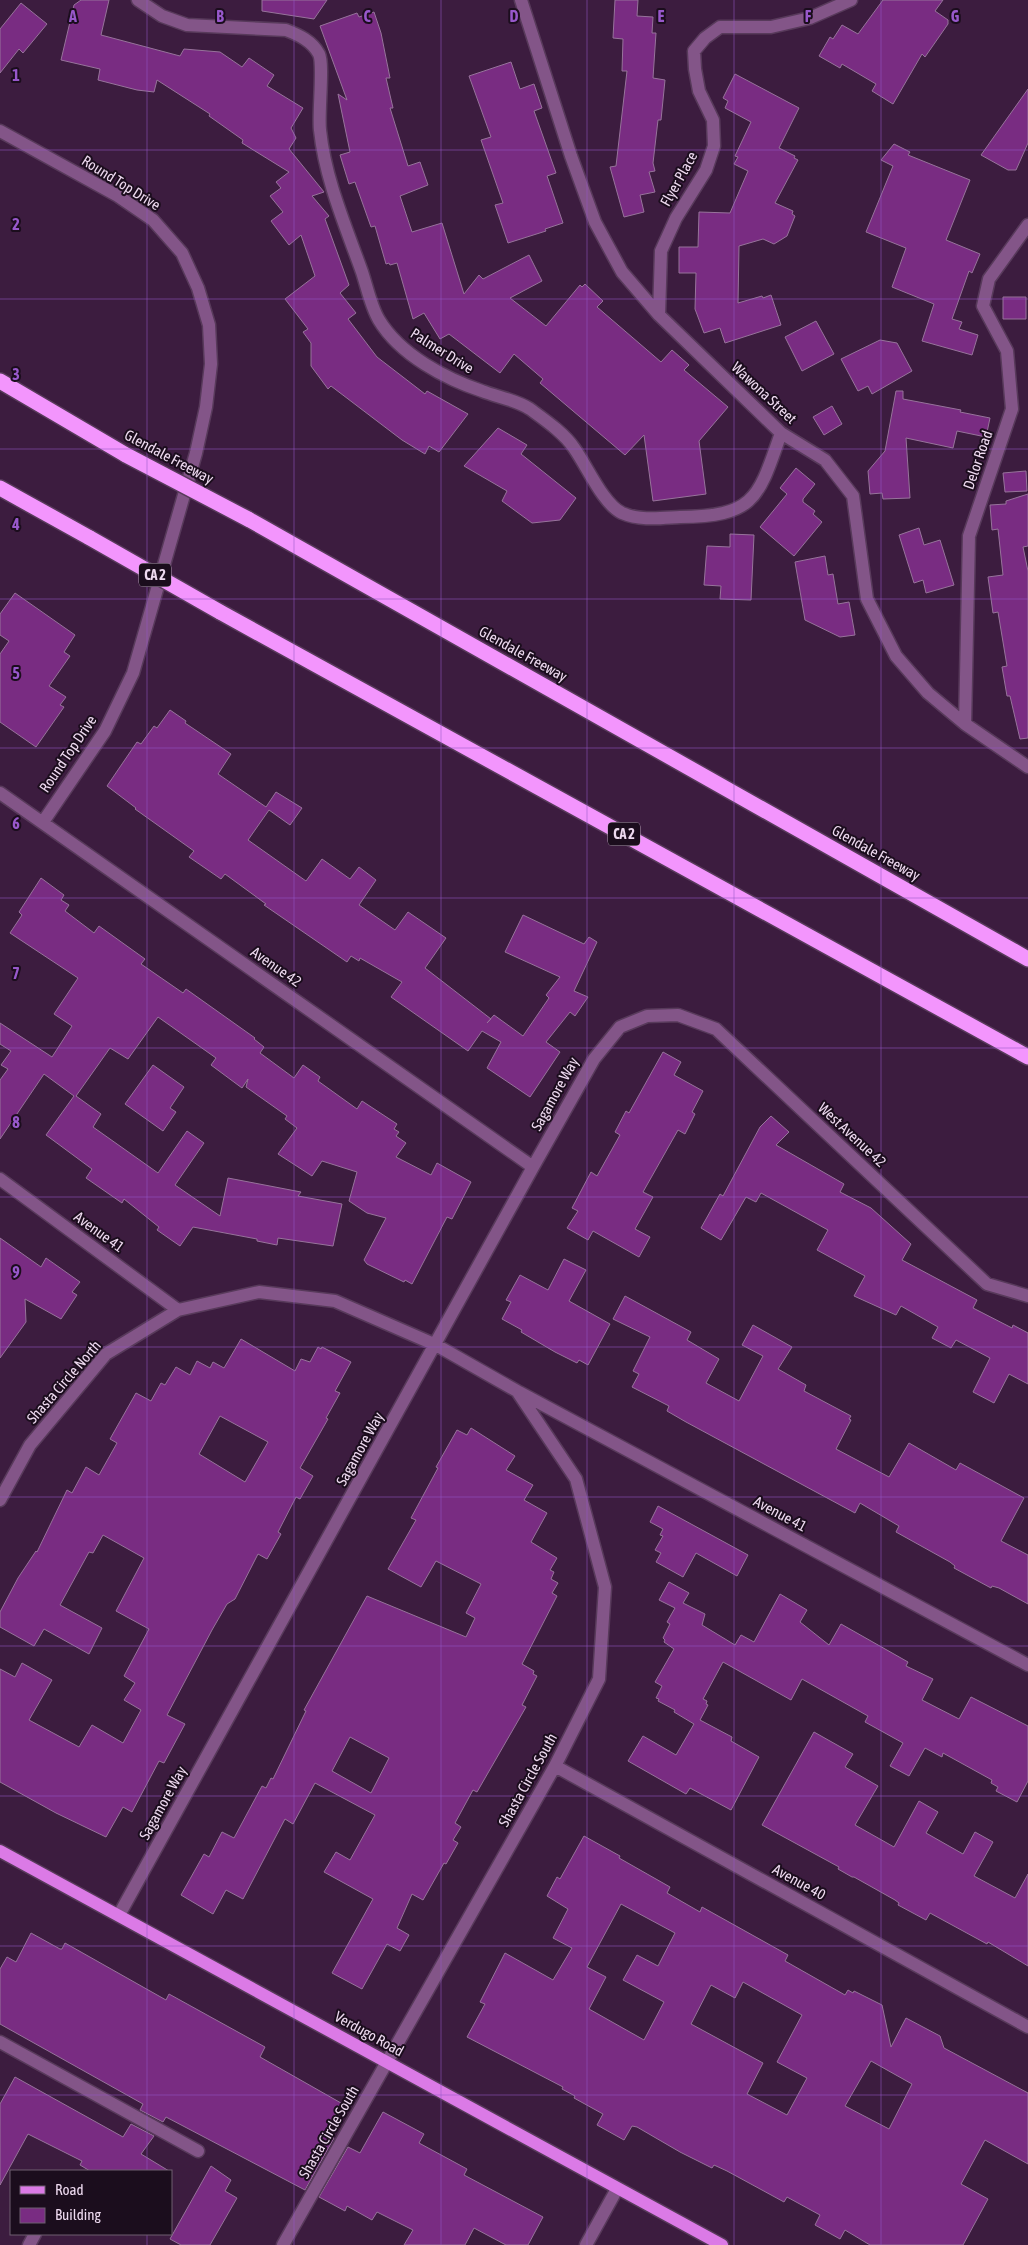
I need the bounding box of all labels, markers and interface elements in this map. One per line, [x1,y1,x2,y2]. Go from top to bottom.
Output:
text: A [68,7,77,25]
text: B [216,7,224,25]
text: C [363,7,371,25]
text: D [510,7,519,25]
text: E [658,7,665,25]
text: F [805,7,812,25]
text: G [951,7,960,25]
text: 1 [12,66,20,84]
street label: Flyer Place [657,148,701,209]
street label: Round Top Drive [79,152,164,214]
text: 2 [12,215,20,233]
street label: Palmer Drive [408,324,477,377]
street label: Wawona Street [728,358,800,427]
text: 3 [12,365,20,383]
street label: Glendale Freeway [122,426,217,487]
street label: Delor Road [960,428,996,492]
text: 4 [11,515,20,533]
road number: CA 2 [139,564,171,586]
street label: Glendale Freeway [476,622,570,685]
text: 5 [12,664,20,682]
street label: Round Top Drive [36,712,100,795]
text: 6 [12,814,20,832]
street label: Glendale Freeway [829,821,923,884]
road number: CA 2 [608,822,640,846]
street label: Avenue 42 [248,943,305,990]
text: 7 [12,964,20,982]
street label: Sagamore Way [527,1054,582,1133]
street label: West Avenue 42 [815,1099,890,1170]
text: 8 [12,1113,20,1131]
street label: Avenue 41 [71,1208,128,1255]
text: 9 [12,1263,20,1281]
street label: Shasta Circle North [23,1337,104,1426]
street label: Sagamore Way [332,1409,387,1488]
street label: Avenue 41 [751,1493,810,1535]
street label: Shasta Circle South [495,1730,560,1829]
street label: Sagamore Way [135,1763,190,1842]
street label: Avenue 40 [770,1860,829,1903]
street label: Verdugo Road [332,2008,407,2060]
street label: Shasta Circle South [295,2082,362,2181]
legend [10,2170,172,2235]
text: Road [55,2181,84,2198]
text: Building [55,2206,101,2223]

